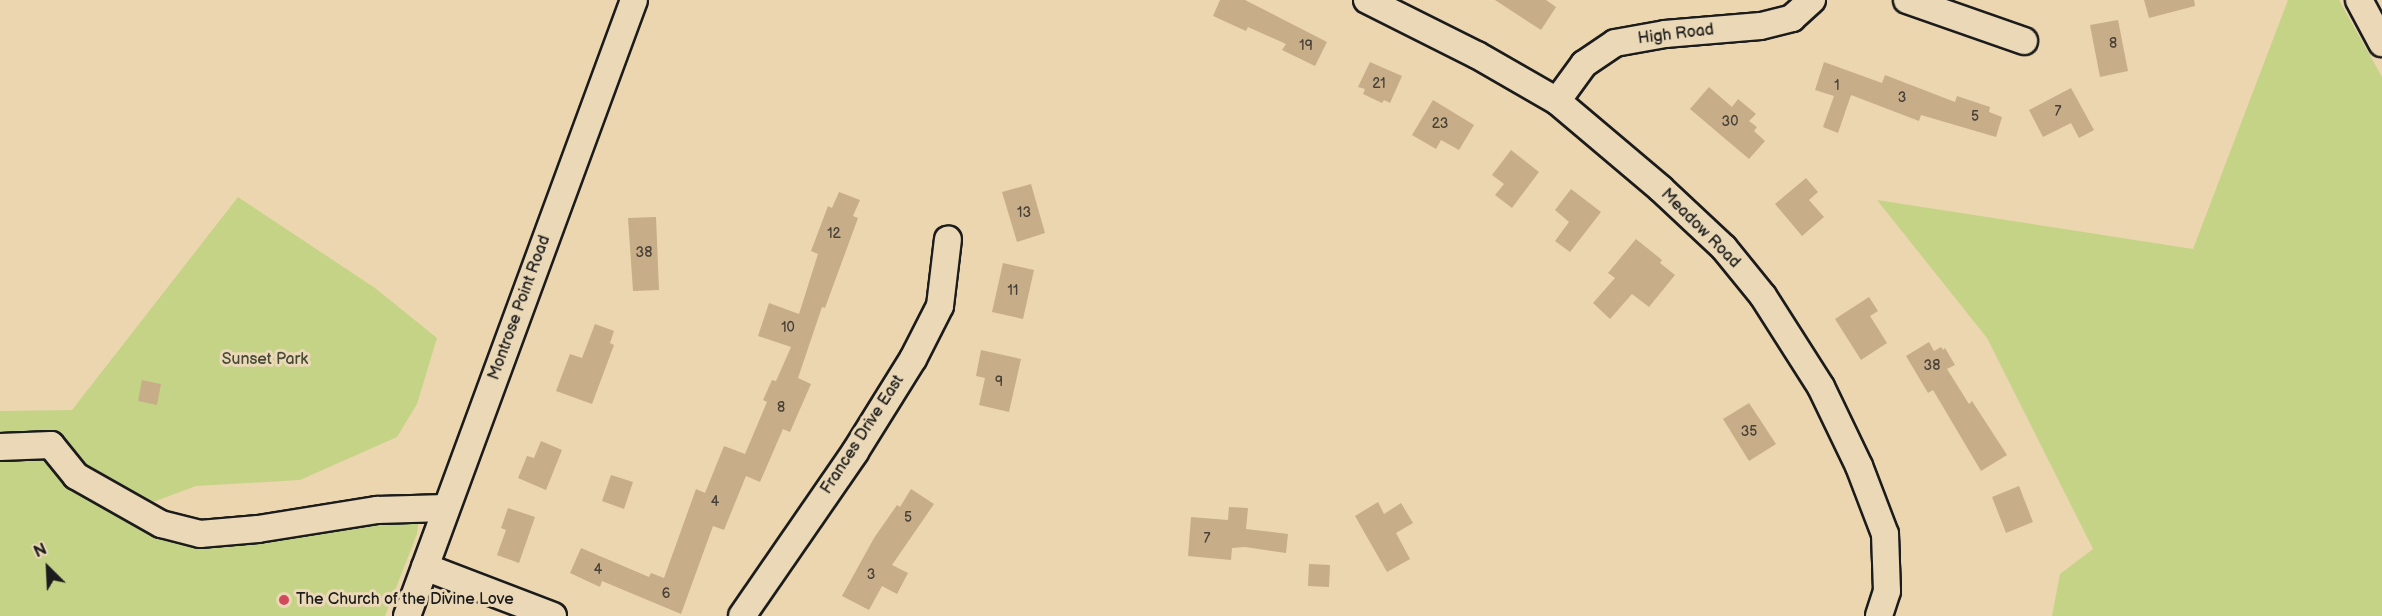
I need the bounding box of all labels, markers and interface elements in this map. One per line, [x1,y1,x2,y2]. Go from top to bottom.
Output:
street label: High Road [1637,21,1715,49]
house number: 8 [2109,36,2117,52]
house number: 19 [1299,38,1313,54]
house number: 21 [1372,76,1386,92]
house number: 1 [1834,78,1840,94]
house number: 3 [1898,90,1906,106]
house number: 7 [2055,104,2061,120]
house number: 5 [1971,109,1979,125]
house number: 30 [1722,114,1738,130]
house number: 23 [1432,116,1448,132]
street label: Meadow Road [1656,185,1744,273]
house number: 13 [1017,205,1031,221]
house number: 12 [827,226,841,242]
street label: Montrose Point Road [485,233,555,383]
house number: 38 [636,245,652,261]
house number: 11 [1008,283,1018,299]
house number: 10 [781,320,795,336]
park label: Sunset Park [222,350,308,370]
house number: 38 [1924,358,1940,374]
street label: Frances Drive East [817,372,909,498]
house number: 9 [995,374,1003,390]
house number: 8 [777,400,785,416]
house number: 35 [1741,424,1757,440]
house number: 4 [711,494,719,510]
house number: 5 [904,510,912,526]
house number: 7 [1204,531,1210,547]
north arrow [18,538,78,598]
text: N [31,540,50,562]
house number: 4 [594,562,602,578]
house number: 3 [867,567,875,583]
house number: 6 [662,586,670,602]
place label: The Church of the Divine Love [296,590,514,610]
marker: The Church of the Divine Love [277,593,291,607]

